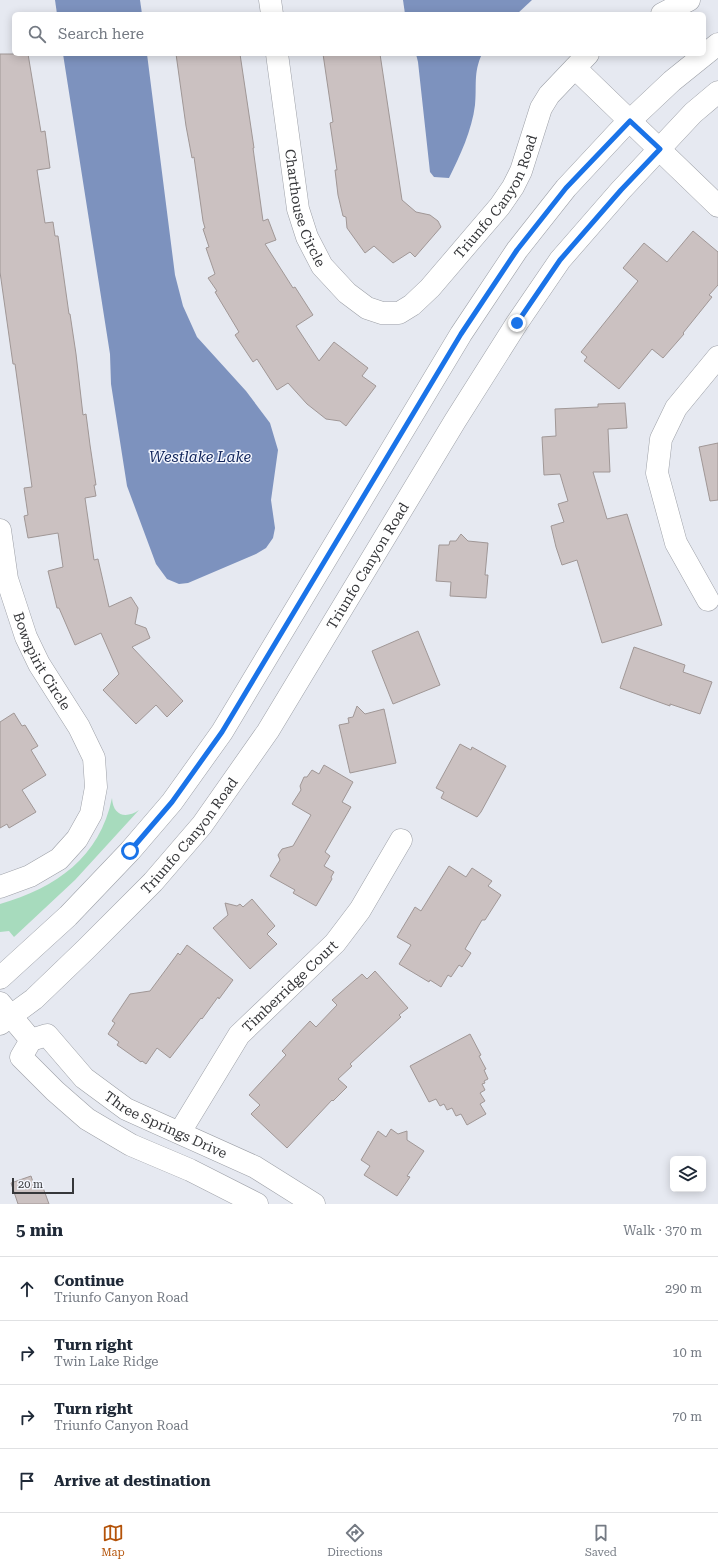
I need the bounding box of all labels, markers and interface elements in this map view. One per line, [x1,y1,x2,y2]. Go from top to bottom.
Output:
search box [12,12,706,56]
icon: search [26,23,48,45]
text: Search here [58,25,144,43]
street label: Triunfo Canyon Road [451,133,540,262]
street label: Charthouse Circle [282,148,329,270]
route end [508,314,526,332]
water label: Westlake Lake [149,448,251,466]
street label: Triunfo Canyon Road [323,500,412,632]
street label: Bowspirit Circle [10,610,74,713]
street label: Triunfo Canyon Road [138,774,241,897]
route start [121,842,139,860]
street label: Timberridge Court [239,937,341,1035]
street label: Three Springs Drive [101,1088,230,1162]
map controls [670,1156,706,1192]
button: layers [670,1156,706,1192]
scale bar [12,1176,74,1195]
text: 20 m [18,1178,43,1191]
text: 5 min [16,1220,63,1240]
text: Walk · 370 m [623,1223,702,1238]
text: Continue [54,1272,124,1290]
icon: ahead [16,1278,38,1300]
text: 290 m [665,1281,702,1296]
text: Triunfo Canyon Road [54,1290,189,1305]
text: Turn right [54,1336,133,1354]
icon: right [16,1342,38,1364]
text: 10 m [672,1345,702,1360]
text: Twin Lake Ridge [54,1354,158,1369]
text: Turn right [54,1400,133,1418]
icon: right [16,1406,38,1428]
text: 70 m [672,1409,702,1424]
text: Triunfo Canyon Road [54,1418,189,1433]
icon: arrive [16,1470,38,1492]
text: Arrive at destination [54,1472,210,1490]
tab: Map [101,1522,125,1559]
tab: Directions [327,1522,383,1559]
tab: Saved [585,1522,617,1559]

